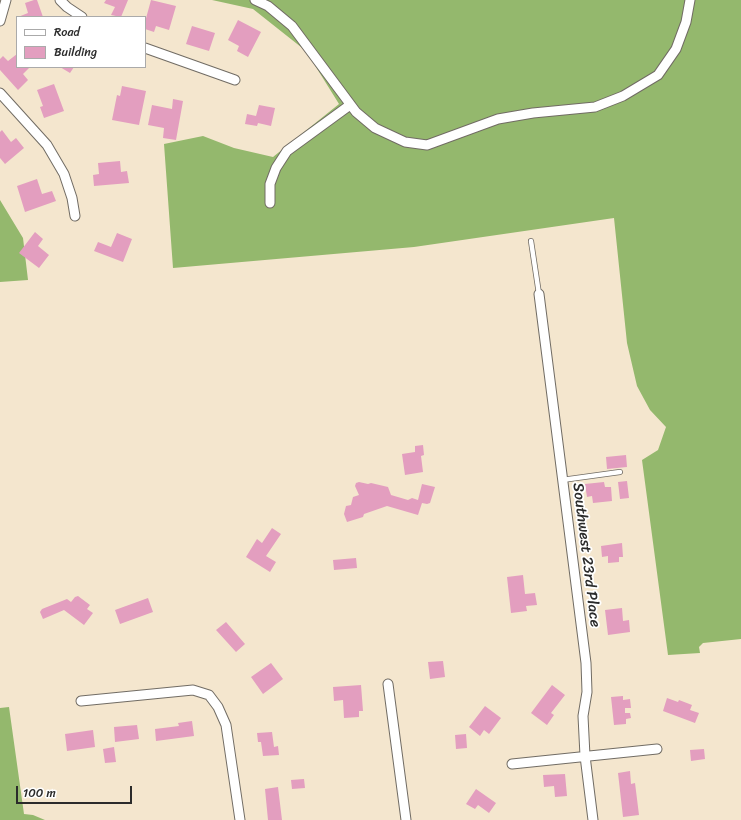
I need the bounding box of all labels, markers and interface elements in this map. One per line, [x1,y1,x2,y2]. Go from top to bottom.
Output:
legend [16,16,146,68]
text: Road [54,21,80,43]
text: Building [54,41,97,63]
street label: Southwest 23rd Place [568,482,604,628]
scale bar [18,778,134,804]
text: 100 m [23,782,56,804]

